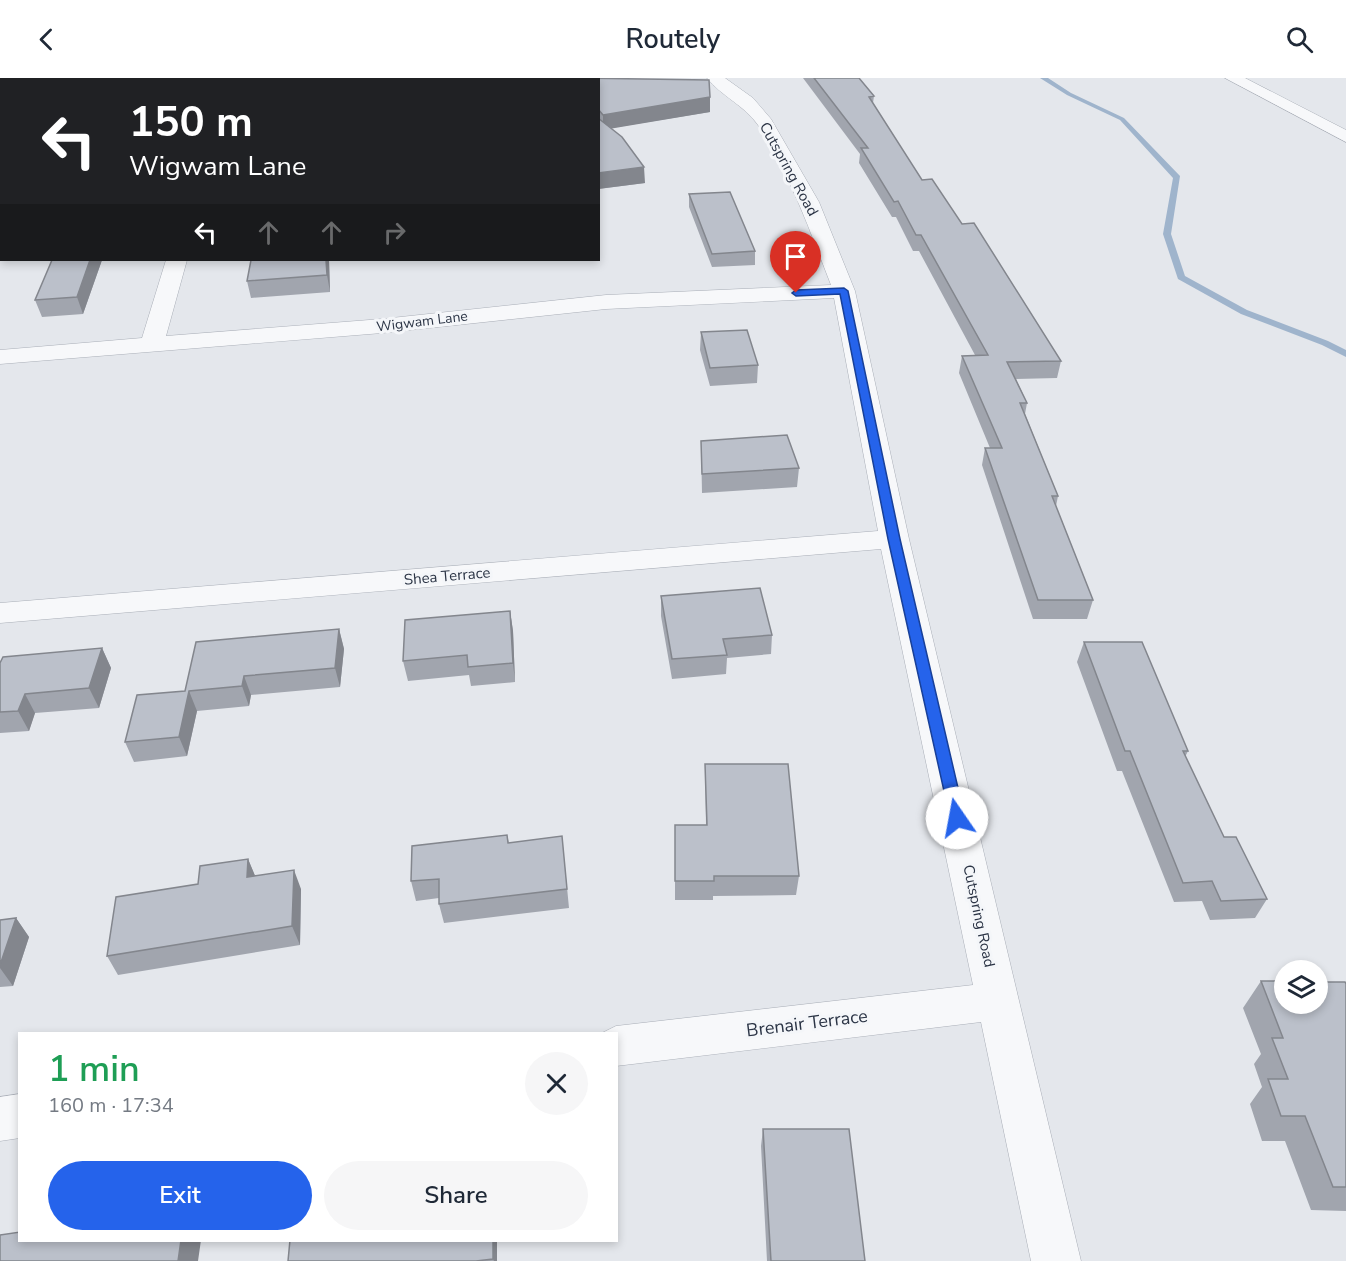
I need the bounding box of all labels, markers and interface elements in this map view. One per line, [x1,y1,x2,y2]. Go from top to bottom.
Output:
text: Routely [626,21,720,58]
icon: back [30,23,63,56]
icon: search [1283,23,1316,56]
text: 150 m [129,94,253,151]
icon: left [30,102,108,180]
street label: Cutspring Road [755,118,823,220]
text: Wigwam Lane [129,148,306,185]
icon: left [189,216,222,249]
icon: ahead [252,216,285,249]
icon: ahead [315,216,348,249]
icon: right [378,216,411,249]
pin [770,231,821,293]
icon: arrive [779,240,812,273]
street label: Wigwam Lane [375,306,469,337]
street label: Shea Terrace [403,562,491,590]
position arrow [925,786,989,850]
street label: Cutspring Road [958,863,1000,969]
map controls [1274,960,1328,1014]
button: layers [1274,960,1328,1014]
street label: Brenair Terrace [745,1004,869,1042]
text: 1 min [48,1045,140,1094]
button: close [525,1052,588,1115]
text: 160 m · 17:34 [48,1092,174,1119]
button: Exit [48,1161,312,1230]
button: Share [324,1161,588,1230]

